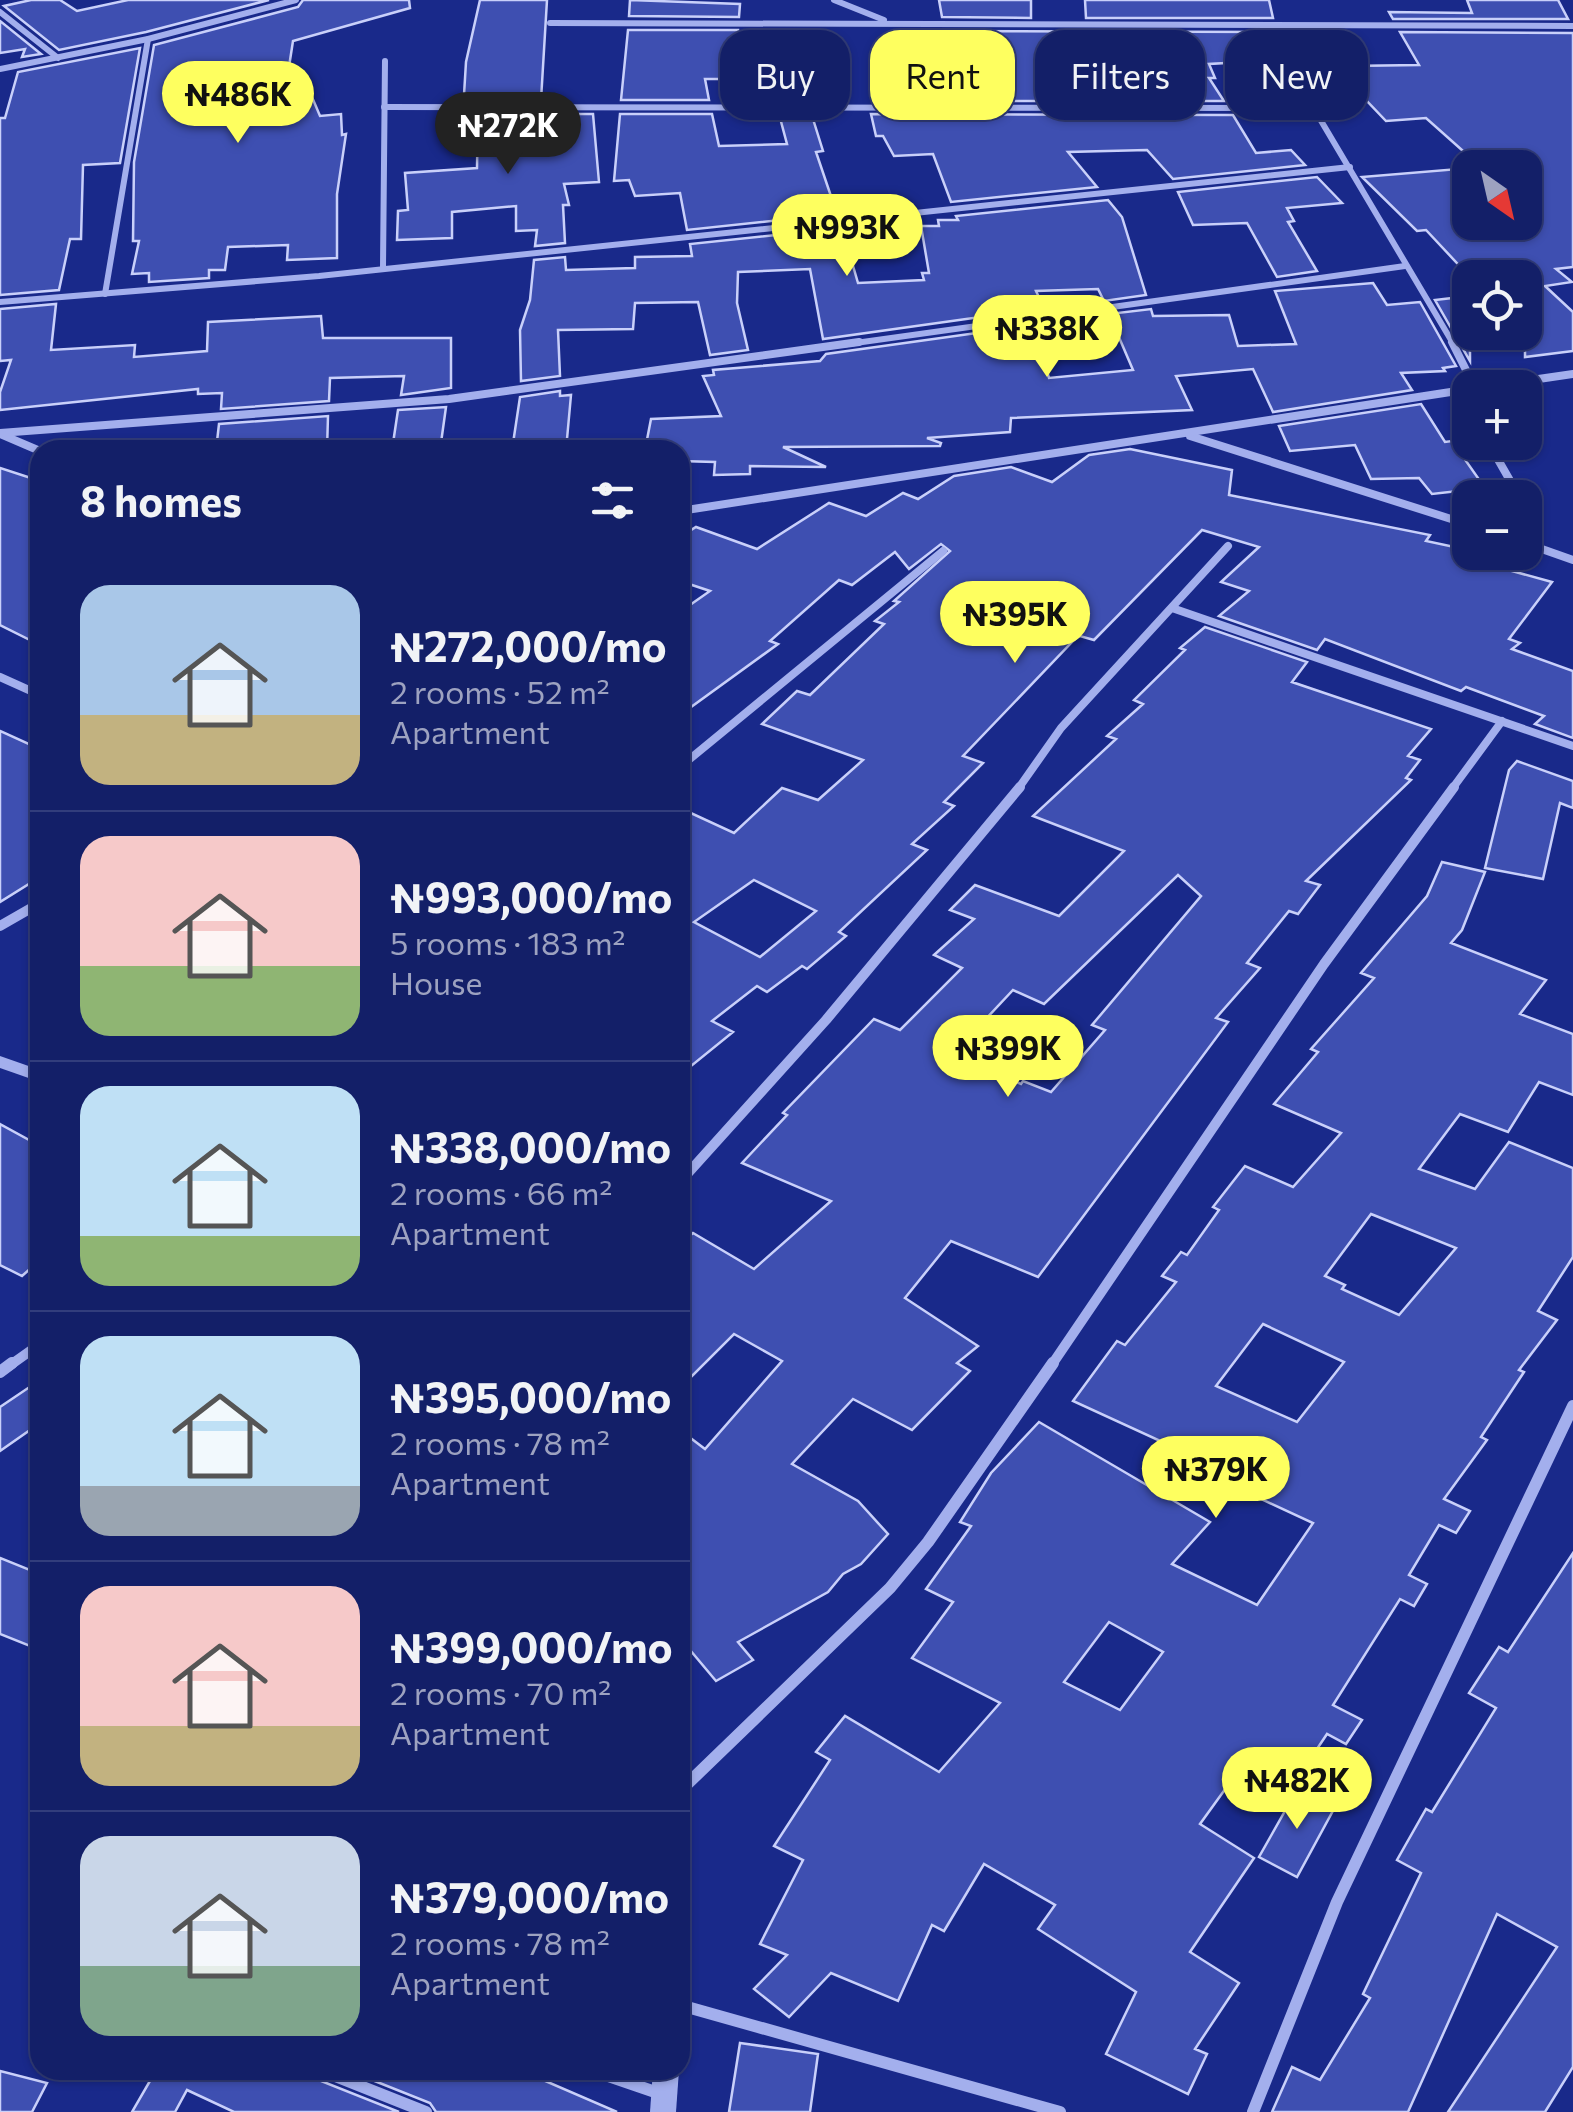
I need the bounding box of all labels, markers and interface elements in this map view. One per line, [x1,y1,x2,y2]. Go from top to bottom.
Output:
chip: Buy [720,30,850,120]
chip: Rent [870,30,1015,120]
chip: Filters [1035,30,1205,120]
chip: New [1225,30,1368,120]
pin: ₦486K [168,61,308,146]
text: ₦486K [184,73,292,113]
pin: ₦272K [438,92,578,177]
text: ₦272K [457,104,559,144]
north arrow [1452,150,1542,240]
map controls [1452,150,1542,570]
pin: ₦993K [777,194,917,279]
text: ₦993K [794,206,900,246]
button: locate [1452,260,1542,350]
pin: ₦338K [977,295,1117,380]
text: ₦338K [994,307,1100,347]
button: + [1452,370,1542,460]
icon: filters [585,473,640,528]
text: 8 homes [80,474,242,526]
button: − [1452,480,1542,570]
pin: ₦395K [945,581,1085,666]
text: ₦395K [962,593,1068,633]
text: ₦272,000/mo [390,619,667,671]
icon: home [160,625,280,745]
text: 2 rooms · 52 m² [390,671,610,711]
text: Apartment [390,711,550,751]
text: ₦993,000/mo [390,870,672,922]
icon: home [160,876,280,996]
text: 5 rooms · 183 m² [390,922,625,962]
text: House [390,962,482,1002]
pin: ₦399K [938,1015,1078,1100]
text: ₦399K [955,1027,1061,1067]
text: ₦338,000/mo [390,1120,671,1172]
icon: home [160,1126,280,1246]
text: 2 rooms · 66 m² [390,1172,612,1212]
text: Apartment [390,1212,550,1252]
text: ₦395,000/mo [390,1370,671,1422]
icon: home [160,1376,280,1496]
text: 2 rooms · 78 m² [390,1422,610,1462]
pin: ₦379K [1146,1436,1286,1521]
text: ₦379K [1164,1448,1268,1488]
text: Apartment [390,1462,550,1502]
text: ₦399,000/mo [390,1620,673,1672]
icon: home [160,1626,280,1746]
text: 2 rooms · 70 m² [390,1672,611,1712]
text: Apartment [390,1712,550,1752]
pin: ₦482K [1227,1747,1367,1832]
text: ₦482K [1244,1759,1350,1799]
text: ₦379,000/mo [390,1870,669,1922]
icon: home [160,1876,280,1996]
text: 2 rooms · 78 m² [390,1922,610,1962]
text: Apartment [390,1962,550,2002]

